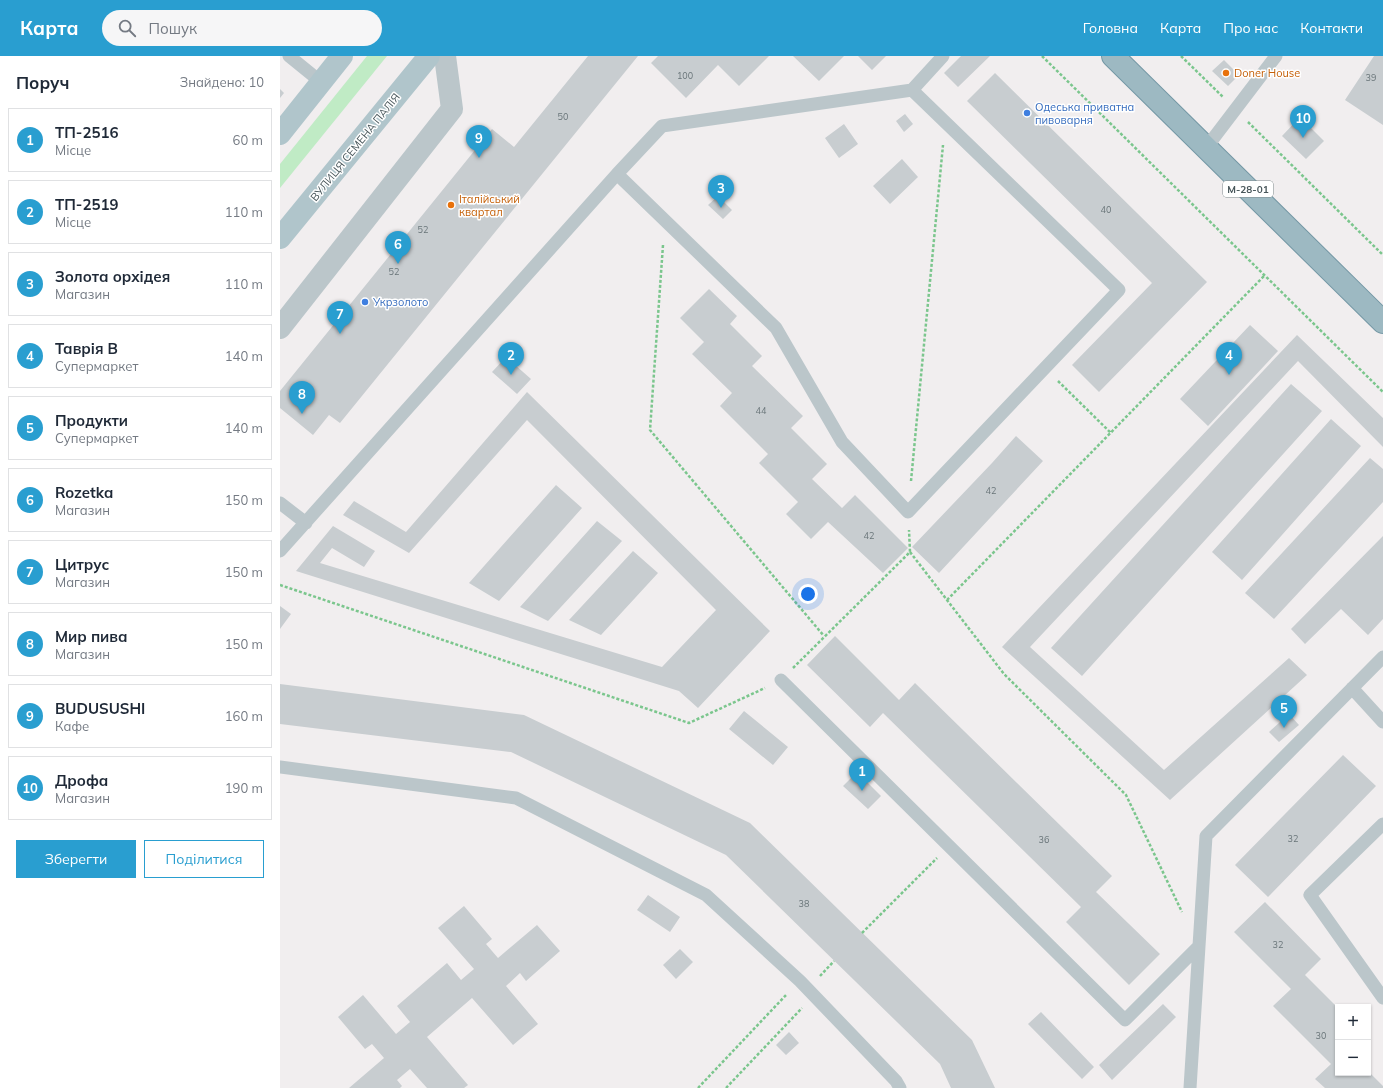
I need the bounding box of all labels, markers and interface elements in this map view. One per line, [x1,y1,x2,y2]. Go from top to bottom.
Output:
search box [102,10,382,46]
text: Карта [20,16,78,40]
icon: search [116,17,138,39]
text: Пошук [148,19,197,38]
text: Головна [1083,19,1138,37]
text: Карта [1160,19,1201,37]
text: Про нас [1223,19,1278,37]
text: Контакти [1300,19,1363,37]
place label: Doner House [1234,66,1300,80]
marker: Doner House [1221,68,1231,78]
house number: 100 [677,70,693,81]
text: Поруч [16,72,69,93]
house number: 39 [1366,72,1376,83]
text: Знайдено: 10 [180,74,264,90]
street label: ВУЛИЦЯ СЕМЕНА ПАЛІЯ [307,90,403,204]
place label: Одеська приватна пивоварня [1035,100,1134,127]
pin: 10 [1290,105,1316,138]
marker: Одеська приватна пивоварня [1022,108,1032,118]
house number: 50 [558,111,568,122]
text: ТП-2516 [55,123,118,142]
pin: 9 [466,125,492,158]
text: 1 [26,132,34,148]
text: 60 m [233,132,263,148]
text: Місце [55,142,91,158]
pin: 3 [708,175,734,208]
road number: М-28-01 [1223,181,1273,197]
place label: Італійський квартал [459,192,520,219]
text: ТП-2519 [55,195,118,214]
marker: Італійський квартал [446,200,456,210]
text: 2 [26,204,34,220]
text: 110 m [225,204,263,220]
house number: 40 [1101,204,1111,215]
text: Місце [55,214,91,230]
house number: 52 [418,224,428,235]
pin: 6 [385,231,411,264]
house number: 52 [389,266,399,277]
text: Золота орхідея [55,267,170,286]
text: 3 [26,276,34,292]
text: 110 m [225,276,263,292]
text: Магазин [55,286,110,302]
place label: Укрзолото [372,295,428,309]
marker: Укрзолото [360,297,370,307]
pin: 7 [327,301,353,334]
text: Таврія В [55,339,118,358]
pin: 2 [498,342,524,375]
pin: 4 [1216,342,1242,375]
text: 4 [26,348,34,364]
text: 140 m [225,348,263,364]
text: Супермаркет [55,358,138,374]
pin: 8 [289,381,315,414]
house number: 44 [756,405,767,416]
text: Продукти [55,411,128,430]
text: 5 [26,420,34,436]
text: 140 m [225,420,263,436]
text: Супермаркет [55,430,138,446]
text: Rozetka [55,483,113,502]
house number: 42 [986,485,996,496]
text: 6 [26,492,34,508]
text: 150 m [225,492,263,508]
text: Магазин [55,502,110,518]
house number: 42 [864,530,874,541]
text: Цитрус [55,555,109,574]
text: 7 [26,564,34,580]
text: 150 m [225,564,263,580]
text: Магазин [55,574,110,590]
your location [798,584,818,604]
text: Мир пива [55,627,128,646]
text: 8 [26,636,34,652]
text: 150 m [225,636,263,652]
text: Магазин [55,646,110,662]
pin: 5 [1271,695,1297,728]
text: BUDUSUSHI [55,699,145,718]
text: 9 [26,708,34,724]
text: 160 m [225,708,263,724]
text: Кафе [55,718,89,734]
pin: 1 [849,758,875,791]
text: Дрофа [55,771,108,790]
text: 10 [22,780,38,796]
text: 190 m [225,780,263,796]
text: Магазин [55,790,110,806]
house number: 32 [1288,833,1298,844]
house number: 36 [1039,834,1049,845]
button: Зберегти [16,840,136,878]
button: Поділитися [144,840,264,878]
house number: 38 [799,898,809,909]
house number: 32 [1273,939,1283,950]
map controls [1335,1004,1371,1076]
button: + [1335,1004,1371,1040]
house number: 30 [1316,1030,1326,1041]
button: − [1335,1040,1371,1076]

